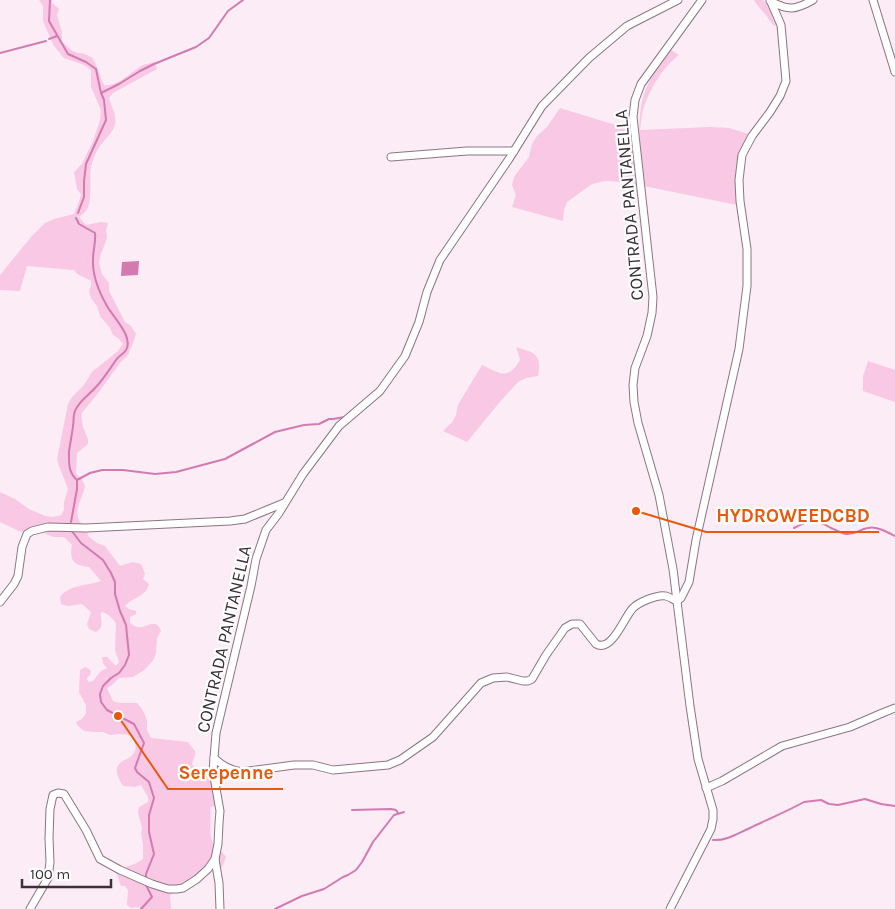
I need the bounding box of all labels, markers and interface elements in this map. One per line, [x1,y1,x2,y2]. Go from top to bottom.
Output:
street label: CONTRADA PANTANELLA [610,108,648,302]
callout: HYDROWEEDCBD [706,498,879,532]
text: HYDROWEEDCBD [716,505,870,527]
street label: CONTRADA PANTANELLA [192,543,256,735]
callout: Serepenne [168,755,283,789]
text: Serepenne [178,762,274,784]
scale bar [22,856,111,888]
text: 100 m [30,865,70,883]

